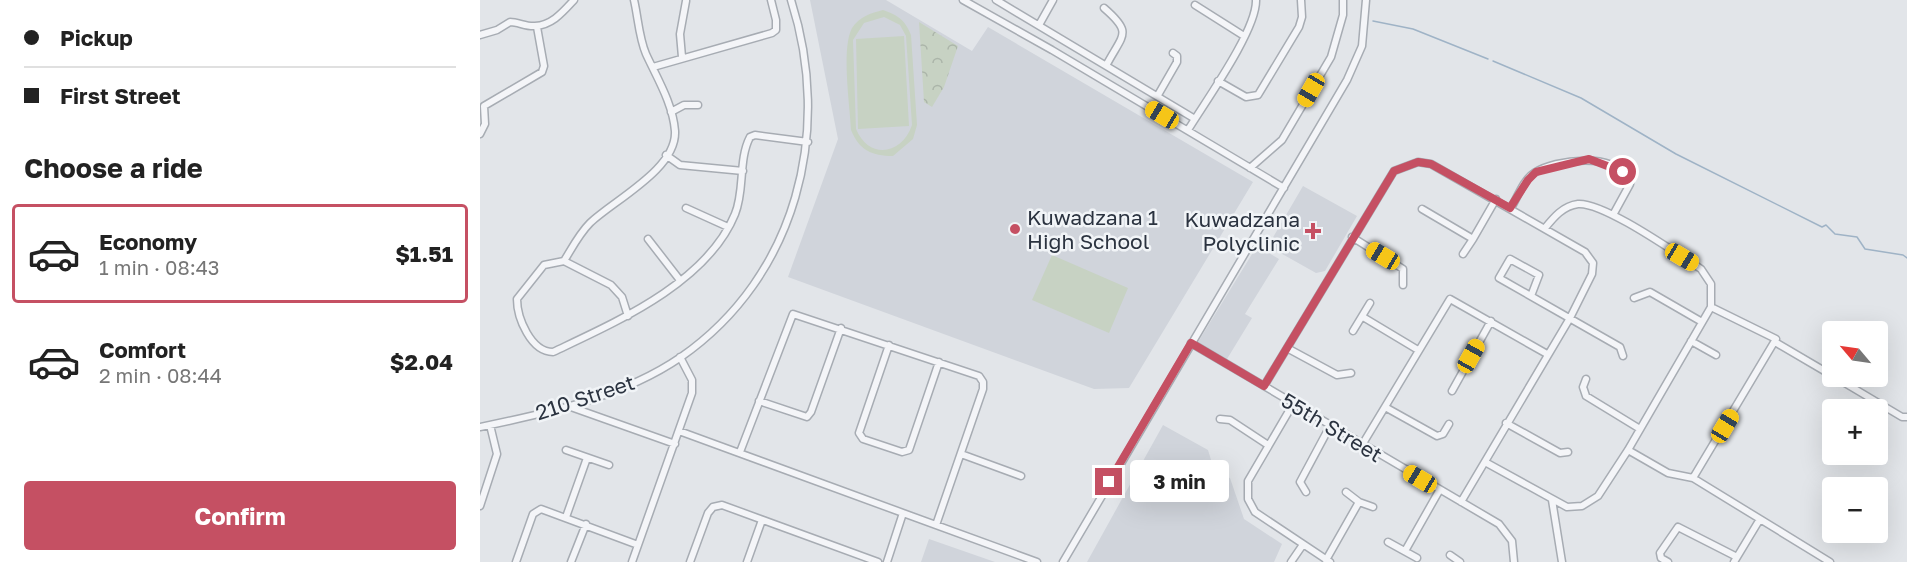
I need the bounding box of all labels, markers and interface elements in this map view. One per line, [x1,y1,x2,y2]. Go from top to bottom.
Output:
text: Pickup [60,24,133,51]
car [1294,70,1328,110]
text: First Street [60,82,180,109]
car [1142,98,1182,132]
text: Choose a ride [24,152,203,184]
route start [1609,158,1636,185]
place label: Kuwadzana 1 High School [1027,204,1158,254]
place label: Kuwadzana Polyclinic [1185,206,1300,256]
marker: Kuwadzana 1 High School [1008,222,1022,236]
marker: Kuwadzana Polyclinic [1304,222,1322,240]
icon: car [27,227,81,281]
text: Economy [99,228,197,255]
car [1363,239,1403,273]
text: $1.51 [395,240,453,267]
car [1662,240,1702,274]
text: 1 min · 08:43 [99,255,220,279]
north arrow [1822,321,1888,387]
map controls [1822,321,1888,543]
icon: car [27,335,81,389]
text: Comfort [99,336,186,363]
car [1454,336,1488,376]
text: $2.04 [390,348,453,375]
text: 2 min · 08:44 [99,363,222,387]
street label: 210 Street [532,369,638,425]
street label: 55th Street [1277,387,1387,467]
button: + [1822,399,1888,465]
car [1708,406,1742,446]
callout: 3 min [1130,461,1229,503]
car [1400,462,1440,496]
route end [1095,468,1122,495]
text: 3 min [1153,469,1206,493]
button: − [1822,477,1888,543]
button: Confirm [24,481,456,550]

